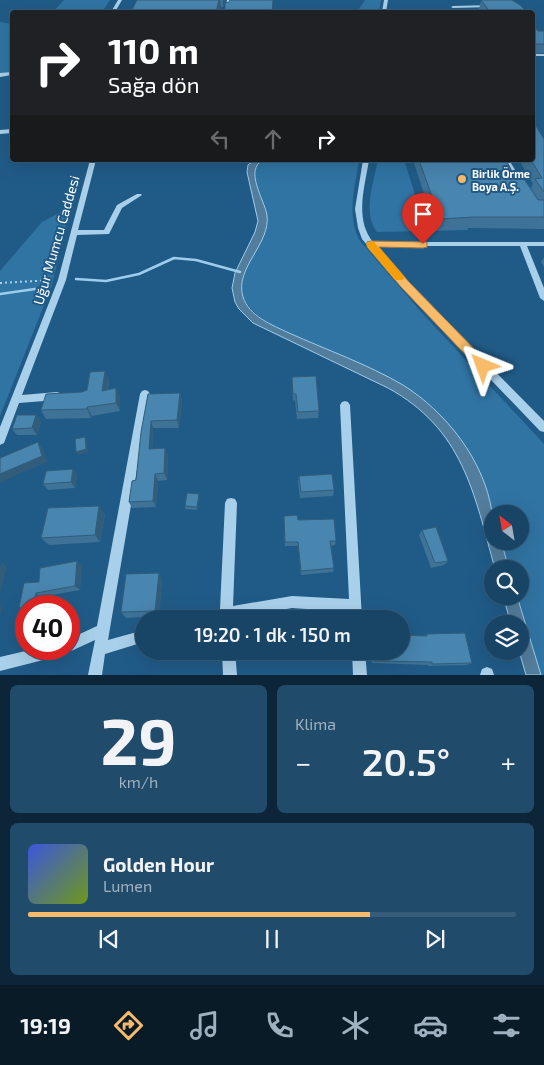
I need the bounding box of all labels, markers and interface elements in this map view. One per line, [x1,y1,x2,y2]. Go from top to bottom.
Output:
text: 110 m [108,29,199,71]
icon: right [25,30,90,95]
text: Sağa dön [108,71,199,97]
icon: left [206,125,234,153]
icon: ahead [259,125,287,153]
icon: right [312,125,340,153]
place label: Birlik Örme Boya A.Ş. [472,166,530,194]
street label: Uğur Mumcu Caddesi [29,173,83,307]
marker: Birlik Örme Boya A.Ş. [456,173,468,185]
pin [402,193,444,244]
icon: arrive [409,200,437,228]
position arrow [456,339,508,391]
north arrow [484,505,529,550]
map controls [484,505,529,660]
button: search [484,560,529,605]
speed limit sign: 40 [15,595,80,660]
button: layers [484,615,529,660]
text: 19:20 · 1 dk · 150 m [194,623,351,646]
text: 29 [100,700,177,778]
text: Klima [295,714,336,733]
text: 20.5° [362,738,450,784]
text: − [295,745,311,779]
text: + [501,745,516,779]
text: km/h [119,772,158,791]
text: Golden Hour [103,853,214,876]
text: Lumen [103,876,152,895]
icon: previous [95,925,123,953]
icon: pause [258,925,286,953]
icon: next [421,925,449,953]
icon: directions [111,1008,146,1043]
icon: music [187,1008,222,1043]
icon: phone [262,1008,297,1043]
icon: climate [338,1008,373,1043]
icon: car [413,1008,448,1043]
icon: filters [489,1008,524,1043]
text: 19:19 [20,1012,71,1038]

